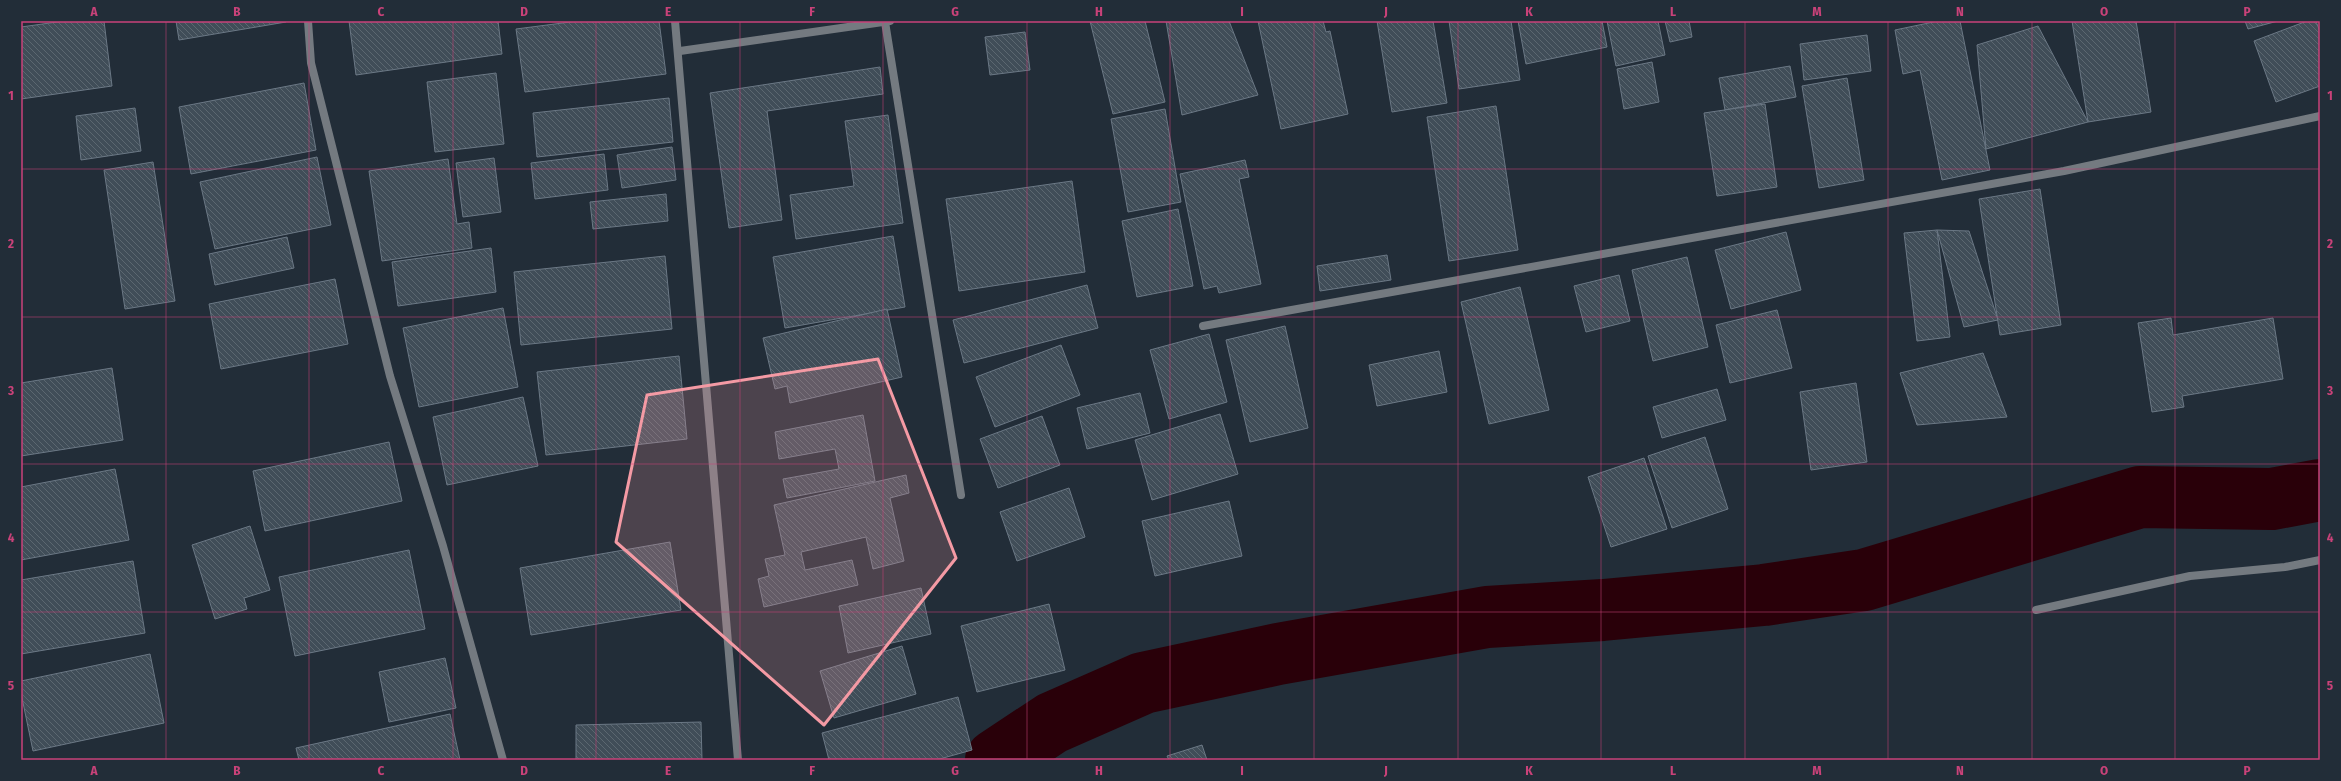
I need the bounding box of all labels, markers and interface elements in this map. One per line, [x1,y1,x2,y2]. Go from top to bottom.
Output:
text: A [89,4,98,19]
text: B [233,4,241,19]
text: C [378,4,385,19]
text: D [520,4,528,19]
text: E [665,4,671,19]
text: F [809,4,815,19]
text: G [951,4,959,19]
text: H [1095,4,1103,19]
text: I [1240,4,1244,19]
text: J [1383,4,1388,19]
text: K [1525,4,1533,19]
text: L [1670,4,1676,19]
text: M [1812,4,1822,19]
text: N [1956,4,1964,19]
text: O [2100,4,2108,19]
text: P [2243,4,2251,19]
text: 1 [8,88,14,103]
text: 1 [2327,88,2333,103]
text: 2 [7,236,14,251]
text: 2 [2326,236,2333,251]
text: 3 [7,383,14,398]
text: 3 [2326,383,2333,398]
text: 4 [8,530,15,545]
text: 4 [2327,530,2334,545]
text: 5 [8,678,14,693]
text: 5 [2327,678,2333,693]
text: A [89,763,98,778]
text: B [233,763,241,778]
text: C [378,763,385,778]
text: D [520,763,528,778]
text: E [665,763,671,778]
text: F [809,763,815,778]
text: G [951,763,959,778]
text: H [1095,763,1103,778]
text: I [1240,763,1244,778]
text: J [1383,763,1388,778]
text: K [1525,763,1533,778]
text: L [1670,763,1676,778]
text: M [1812,763,1822,778]
text: N [1956,763,1964,778]
text: O [2100,763,2108,778]
text: P [2243,763,2251,778]

